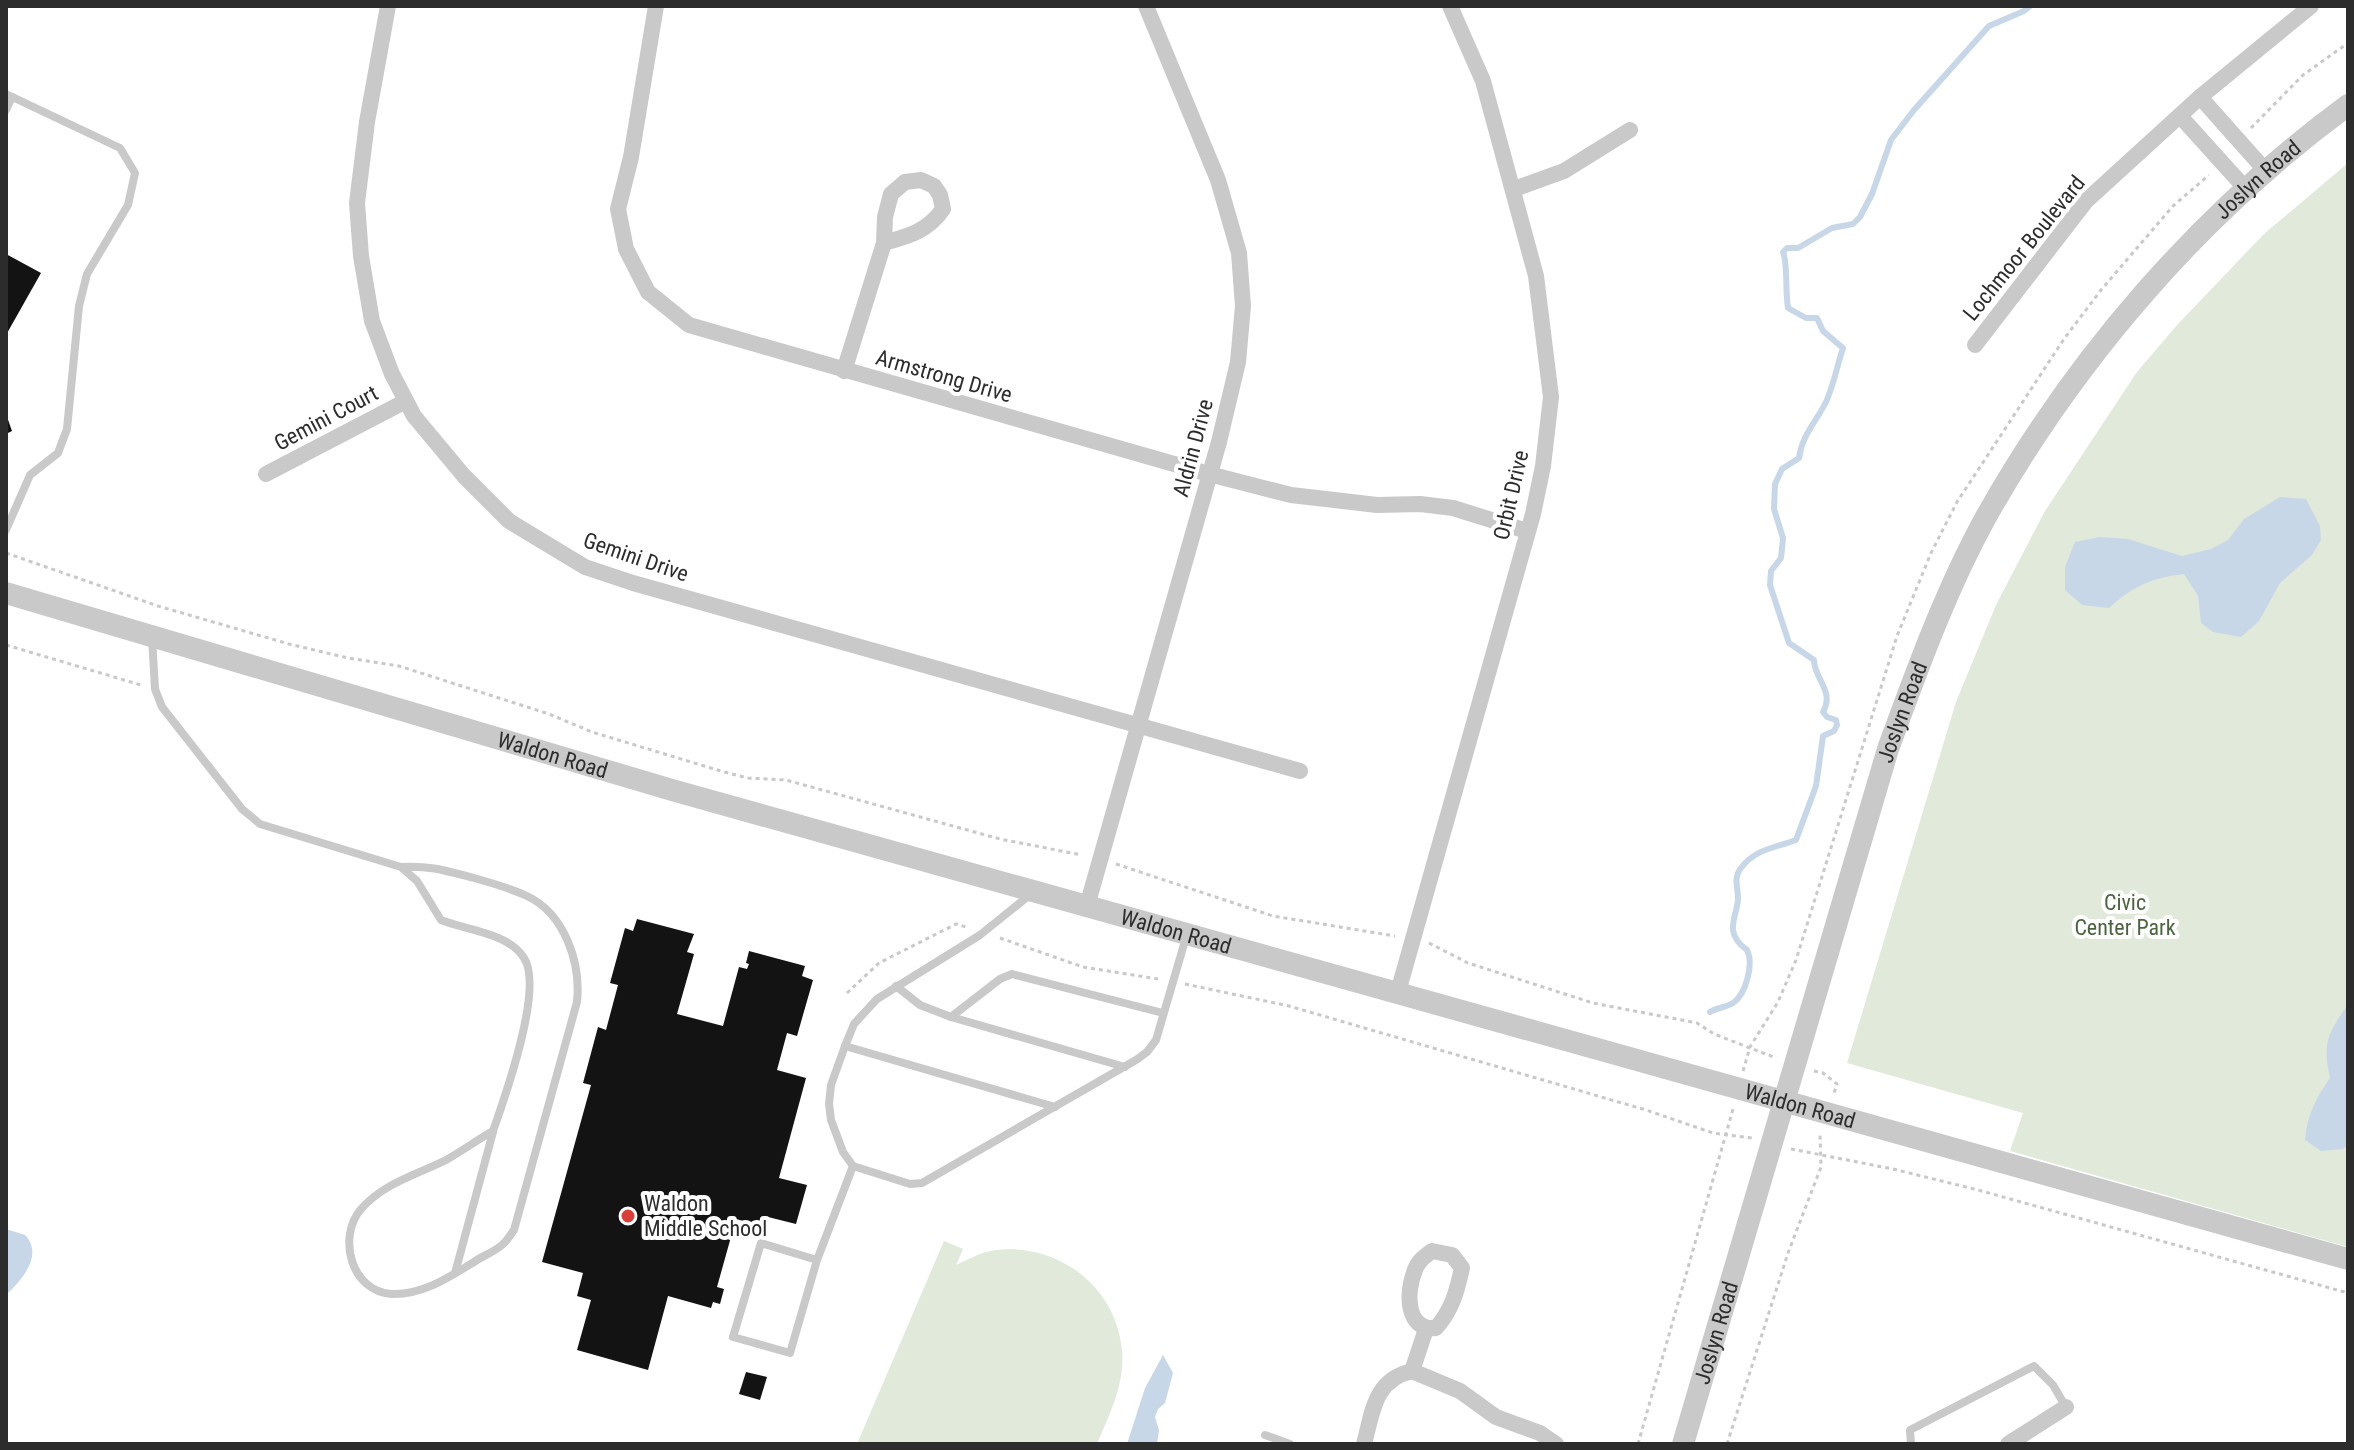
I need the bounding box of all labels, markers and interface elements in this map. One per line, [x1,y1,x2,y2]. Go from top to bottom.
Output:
street label: Joslyn Road [2210,135,2305,224]
street label: Lochmoor Boulevard [1958,171,2090,325]
street label: Armstrong Drive [873,345,1015,407]
street label: Gemini Court [270,380,382,456]
street label: Aldrin Drive [1168,396,1218,500]
street label: Orbit Drive [1489,448,1533,542]
street label: Gemini Drive [580,527,692,587]
street label: Joslyn Road [1872,658,1932,766]
street label: Waldon Road [494,727,611,783]
park label: Civic Center Park [2074,890,2176,940]
street label: Waldon Road [1118,904,1234,958]
street label: Waldon Road [1742,1078,1858,1133]
place label: Waldon Middle School [644,1191,767,1241]
marker: Waldon Middle School [619,1207,637,1225]
street label: Joslyn Road [1689,1278,1743,1387]

